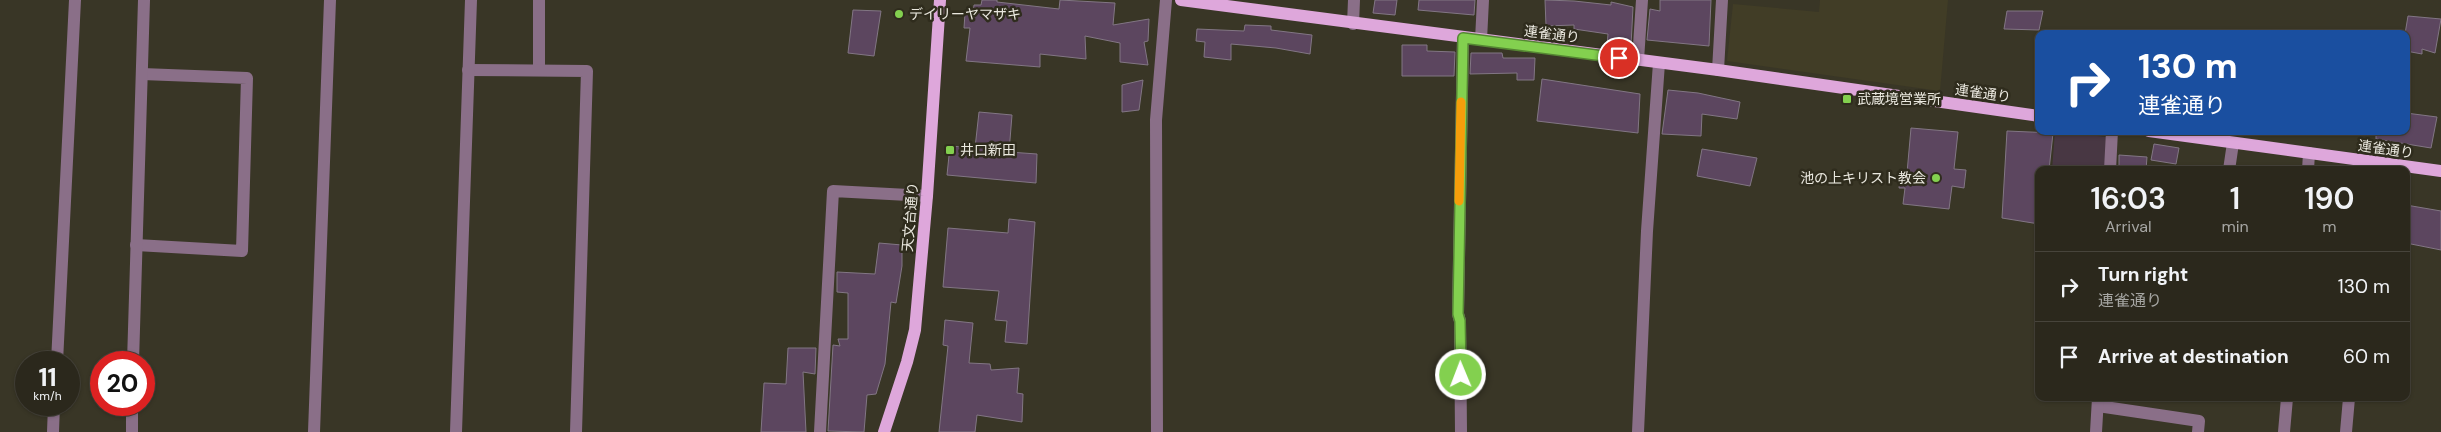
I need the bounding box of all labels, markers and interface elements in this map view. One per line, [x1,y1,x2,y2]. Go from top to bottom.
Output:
place label: デイリーヤマザキ [909,5,1021,23]
marker: デイリーヤマザキ [893,8,905,20]
street label: 連雀通り [1523,22,1581,46]
pin [1598,37,1640,79]
text: 130 m [2138,43,2238,89]
icon: arrive [1605,44,1633,72]
icon: right [2055,50,2120,115]
street label: 連雀通り [1954,80,2012,106]
place label: 武蔵境営業所 [1857,90,1941,108]
text: 連雀通り [2138,91,2226,120]
marker: 武蔵境営業所 [1841,93,1853,105]
street label: 連雀通り [2357,136,2415,162]
place label: 井口新田 [960,141,1016,159]
marker: 井口新田 [944,144,956,156]
place label: 池の上キリスト教会 [1800,169,1926,187]
marker: 池の上キリスト教会 [1930,172,1942,184]
text: 16:03 [2090,179,2166,218]
text: 1 [2230,179,2240,218]
text: 190 [2304,179,2355,218]
street label: 天文台通り [898,181,922,253]
text: Arrival [2105,216,2152,237]
text: min [2221,216,2249,237]
text: m [2322,216,2336,237]
text: Turn right [2098,262,2188,287]
icon: right [2055,273,2083,301]
text: 130 m [2338,274,2390,299]
text: 連雀通り [2098,290,2162,311]
icon: arrive [2055,343,2083,371]
text: Arrive at destination [2098,344,2289,369]
text: 60 m [2343,344,2390,369]
position arrow [1434,348,1486,400]
speed limit sign: 20 [90,351,155,416]
text: 11 [38,361,57,394]
text: km/h [33,388,62,404]

